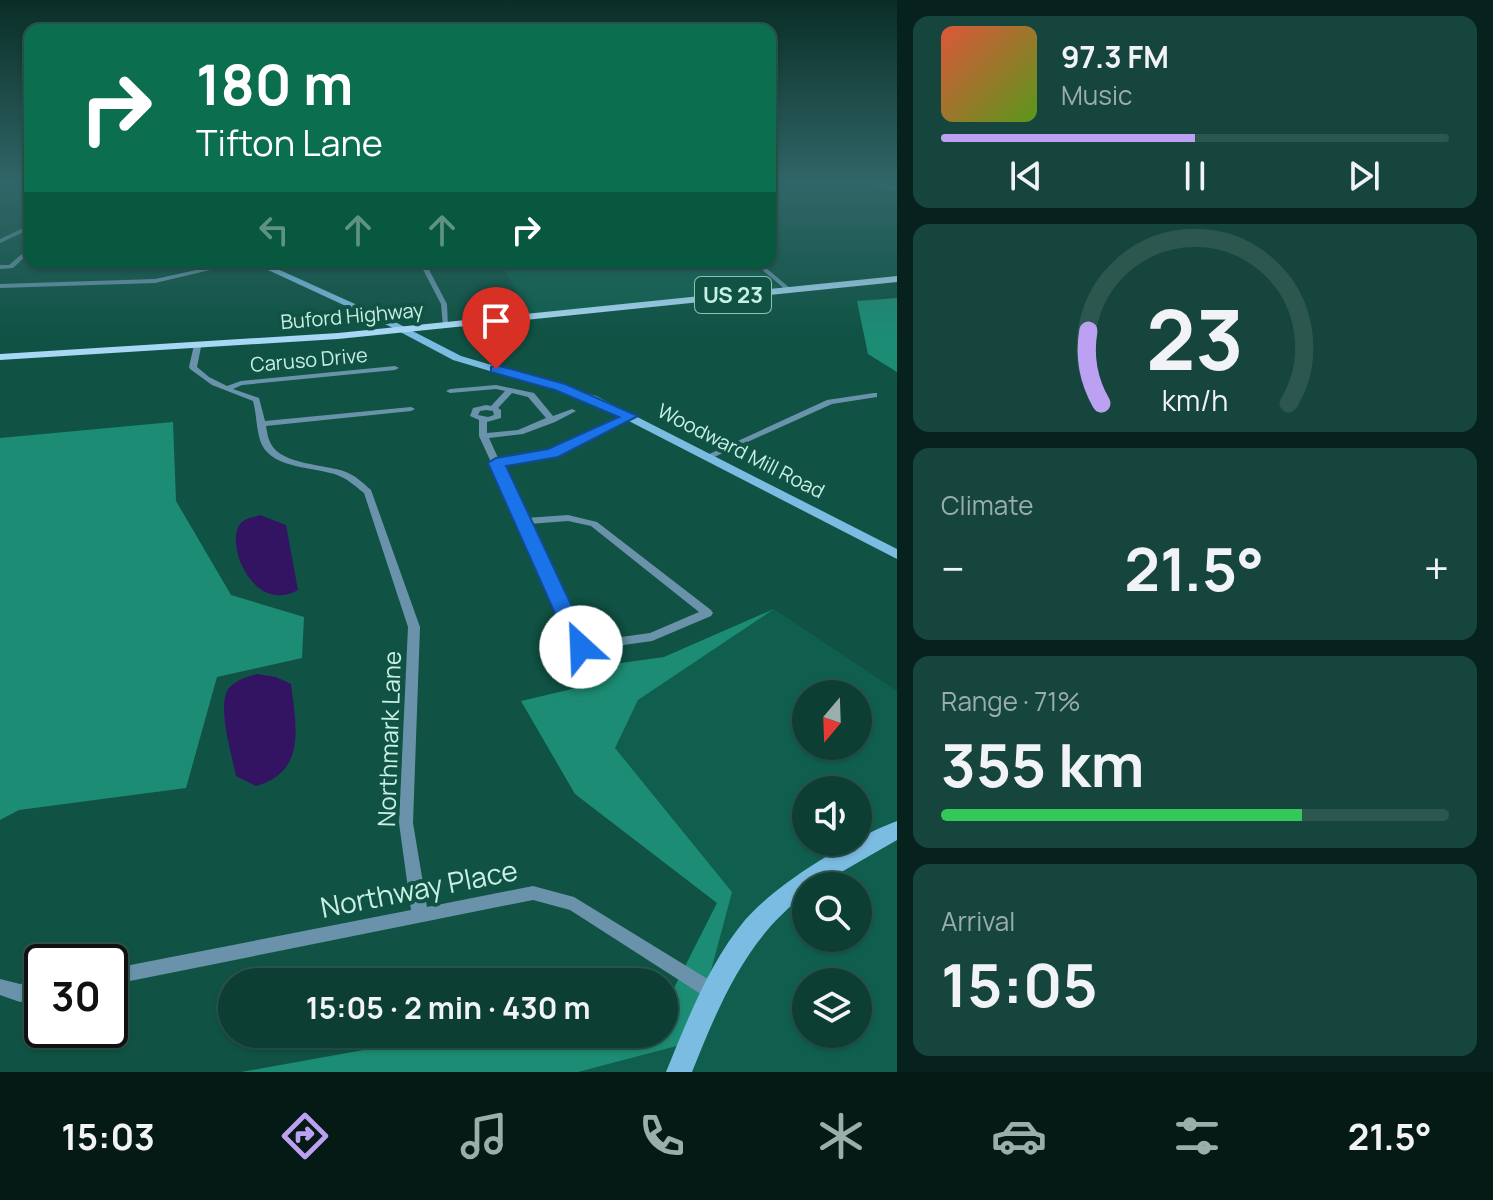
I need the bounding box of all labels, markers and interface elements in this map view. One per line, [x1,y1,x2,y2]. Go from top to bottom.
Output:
text: 97.3 FM [1061,36,1169,77]
text: 180 m [196,45,353,122]
icon: right [64,56,168,160]
text: Music [1061,77,1132,113]
text: Tifton Lane [196,118,383,167]
icon: previous [1004,154,1048,198]
icon: pause [1173,154,1217,198]
icon: next [1342,154,1386,198]
icon: left [252,208,296,252]
icon: ahead [336,208,380,252]
icon: ahead [420,208,464,252]
icon: right [504,208,548,252]
road number: US 23 [695,277,771,313]
text: 23 [1146,281,1244,395]
pin [462,287,530,369]
street label: Buford Highway [279,296,425,335]
icon: arrive [474,299,518,343]
street label: Caruso Drive [249,341,369,378]
text: km/h [1162,381,1228,420]
street label: Woodward Mill Road [653,397,829,504]
text: Climate [941,487,1033,523]
text: 21.5° [1124,527,1264,609]
text: − [941,538,965,598]
text: + [1424,538,1449,598]
position arrow [539,605,623,689]
street label: Northmark Lane [369,650,408,827]
north arrow [792,680,872,760]
map controls [792,680,872,1048]
text: Range · 71% [941,683,1081,719]
text: 355 km [941,723,1144,805]
button: sound [792,776,872,856]
street label: Northway Place [317,850,521,926]
button: search [792,872,872,952]
text: Arrival [941,903,1015,939]
text: 15:05 [941,943,1098,1025]
speed limit sign: 30 [24,944,128,1048]
button: layers [792,968,872,1048]
text: 15:05 · 2 min · 430 m [306,987,590,1028]
icon: directions [277,1108,333,1164]
icon: music [456,1108,512,1164]
icon: phone [634,1108,690,1164]
icon: climate [813,1108,869,1164]
icon: car [991,1108,1047,1164]
icon: filters [1169,1108,1225,1164]
text: 15:03 [61,1112,155,1161]
text: 21.5° [1348,1112,1432,1161]

